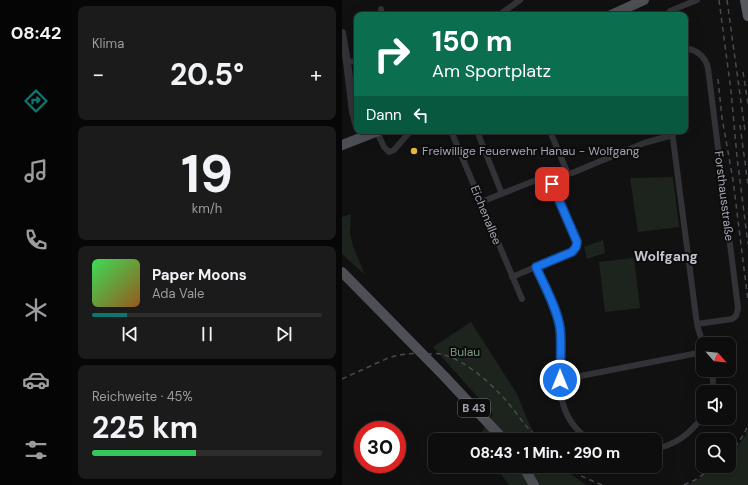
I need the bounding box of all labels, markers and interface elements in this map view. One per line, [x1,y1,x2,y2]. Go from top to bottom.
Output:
text: 08:42 [11,21,61,45]
text: 150 m [432,23,512,60]
icon: right [366,28,418,80]
text: Klima [92,35,124,52]
text: 20.5° [170,55,244,94]
text: Am Sportplatz [432,59,551,83]
text: − [92,60,104,89]
text: + [310,60,322,89]
icon: directions [22,87,50,115]
icon: left [410,104,432,126]
text: Dann [366,105,402,125]
text: 19 [181,140,233,208]
place label: Freiwillige Feuerwehr Hanau - Wolfgang [422,143,640,159]
marker: Freiwillige Feuerwehr Hanau - Wolfgang [409,146,419,156]
street label: Forsthausstraße [711,150,737,242]
icon: music [22,157,50,185]
pin [535,167,569,201]
icon: arrive [541,173,563,195]
street label: Eichenallee [467,183,505,247]
text: km/h [192,200,222,217]
icon: phone [22,226,50,254]
district label: Wolfgang [634,247,698,265]
text: Paper Moons [152,265,247,285]
text: Ada Vale [152,285,204,302]
icon: climate [22,296,50,324]
icon: previous [119,323,141,345]
icon: pause [196,323,218,345]
icon: next [273,323,295,345]
north arrow [696,337,736,377]
map controls [696,337,736,473]
park label: Bulau [450,344,480,360]
position arrow [539,359,581,401]
icon: car [22,366,50,394]
button: sound [696,385,736,425]
text: Reichweite · 45% [92,388,193,405]
road number: B 43 [458,399,490,417]
text: 225 km [92,408,198,447]
speed limit sign: 30 [354,421,406,473]
button: search [696,433,736,473]
icon: filters [22,436,50,464]
text: 08:43 · 1 Min. · 290 m [470,443,620,463]

